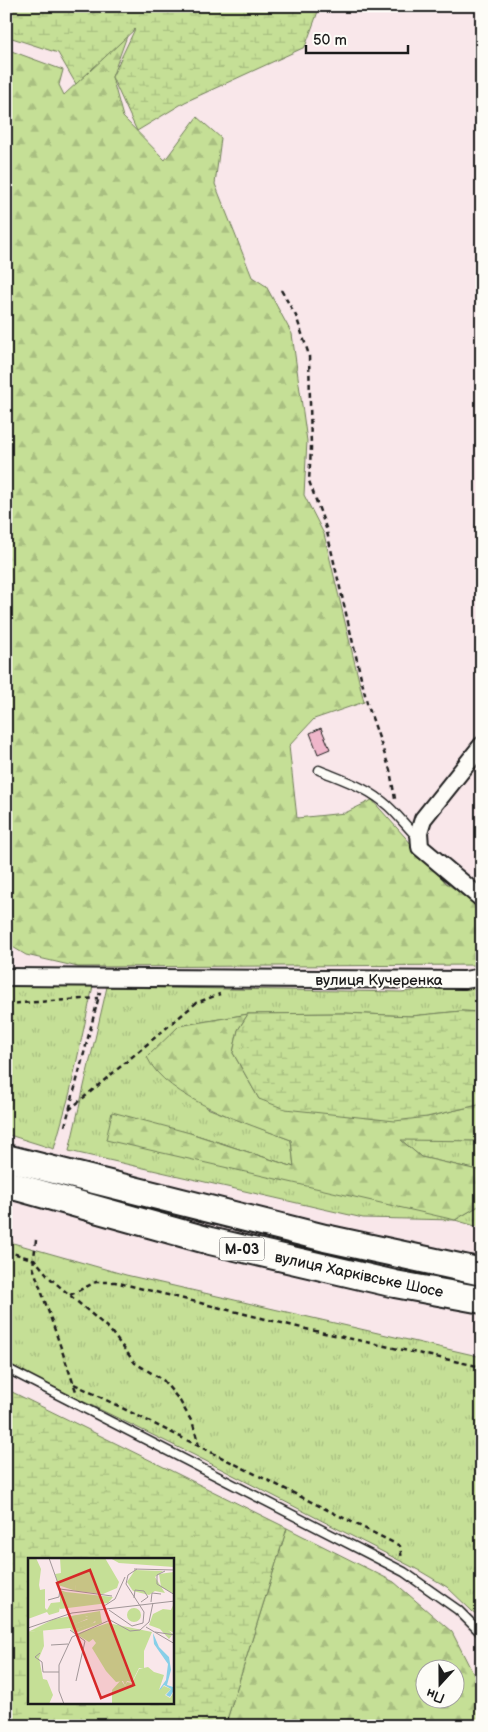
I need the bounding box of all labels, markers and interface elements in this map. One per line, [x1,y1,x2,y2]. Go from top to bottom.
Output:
scale bar [306,22,408,54]
text: 50 m [313,31,347,50]
street label: вулиця Кучеренка [315,971,443,990]
road number: М-03 [220,1238,264,1260]
street label: вулиця Харківське Шосе [273,1248,445,1302]
inset map [28,1558,174,1704]
north arrow [416,1660,466,1710]
text: Пн [424,1684,447,1707]

